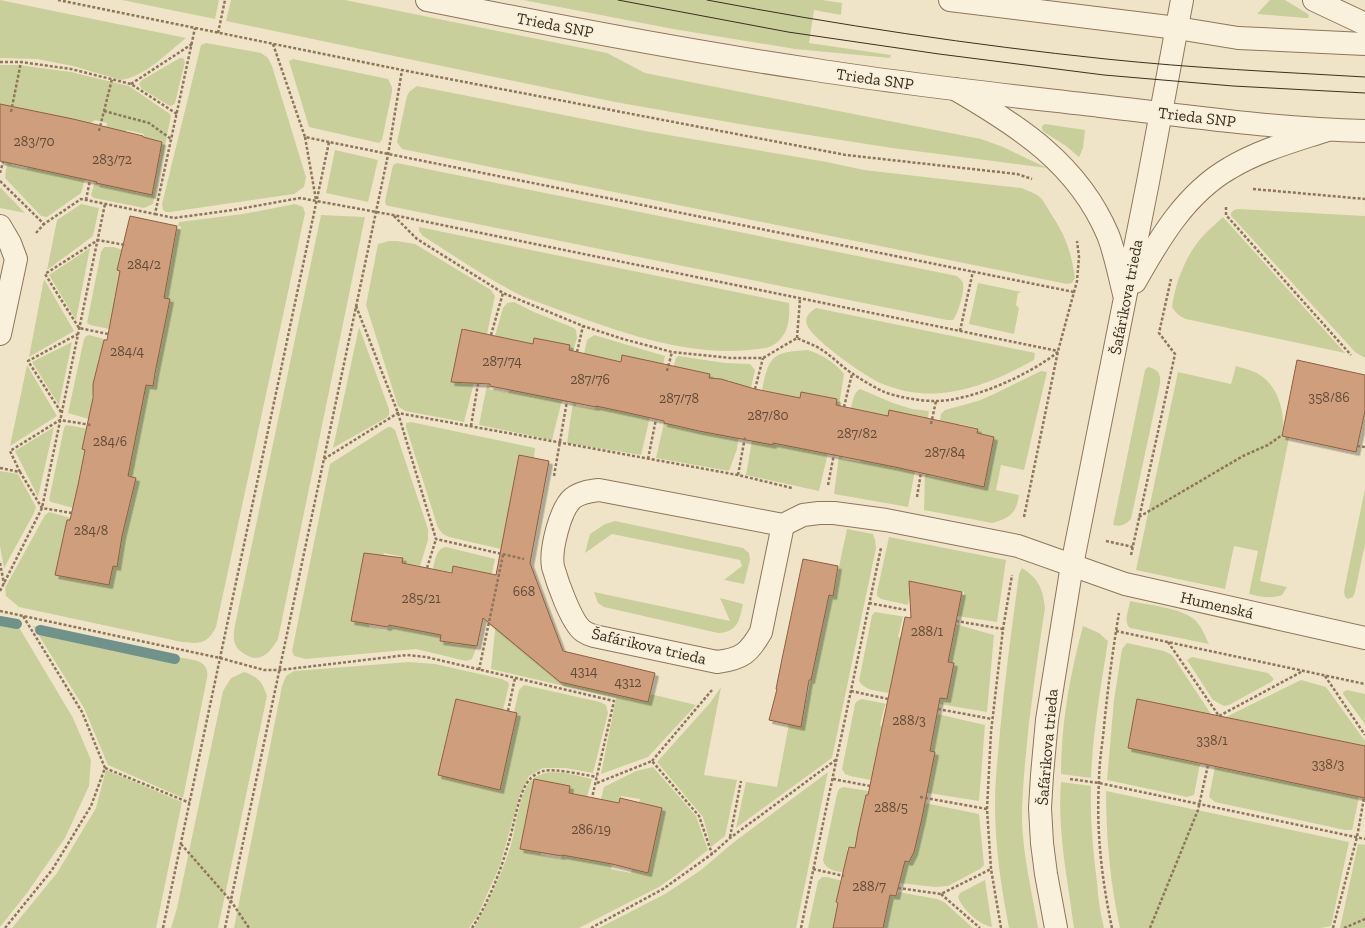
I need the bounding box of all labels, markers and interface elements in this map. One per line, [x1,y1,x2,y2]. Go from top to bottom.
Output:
street label: Trieda SNP [515,8,595,42]
street label: Trieda SNP [835,64,915,94]
street label: Trieda SNP [1157,103,1237,131]
house number: 283/70 [14,133,55,150]
house number: 283/72 [92,151,132,168]
street label: Šafárikova trieda [1106,238,1147,356]
house number: 284/2 [127,256,161,273]
house number: 284/4 [110,343,144,360]
house number: 287/74 [482,353,522,370]
house number: 287/76 [570,371,610,388]
house number: 358/86 [1308,389,1350,406]
house number: 287/78 [659,390,699,407]
house number: 287/80 [747,407,789,424]
house number: 287/82 [837,425,877,442]
house number: 284/6 [93,433,127,450]
house number: 287/84 [925,444,966,461]
house number: 284/8 [74,522,108,539]
house number: 668 [513,583,535,600]
street label: Humenská [1179,587,1256,623]
house number: 285/21 [401,590,441,607]
house number: 288/1 [911,623,944,640]
street label: Šafárikova trieda [590,624,708,668]
house number: 4314 [570,663,598,680]
house number: 4312 [615,674,642,691]
street label: Šafárikova trieda [1032,688,1062,806]
house number: 288/3 [892,712,926,729]
house number: 338/1 [1196,732,1228,749]
house number: 338/3 [1312,756,1344,773]
house number: 288/5 [874,799,908,816]
house number: 286/19 [571,821,611,838]
house number: 288/7 [852,878,886,895]

